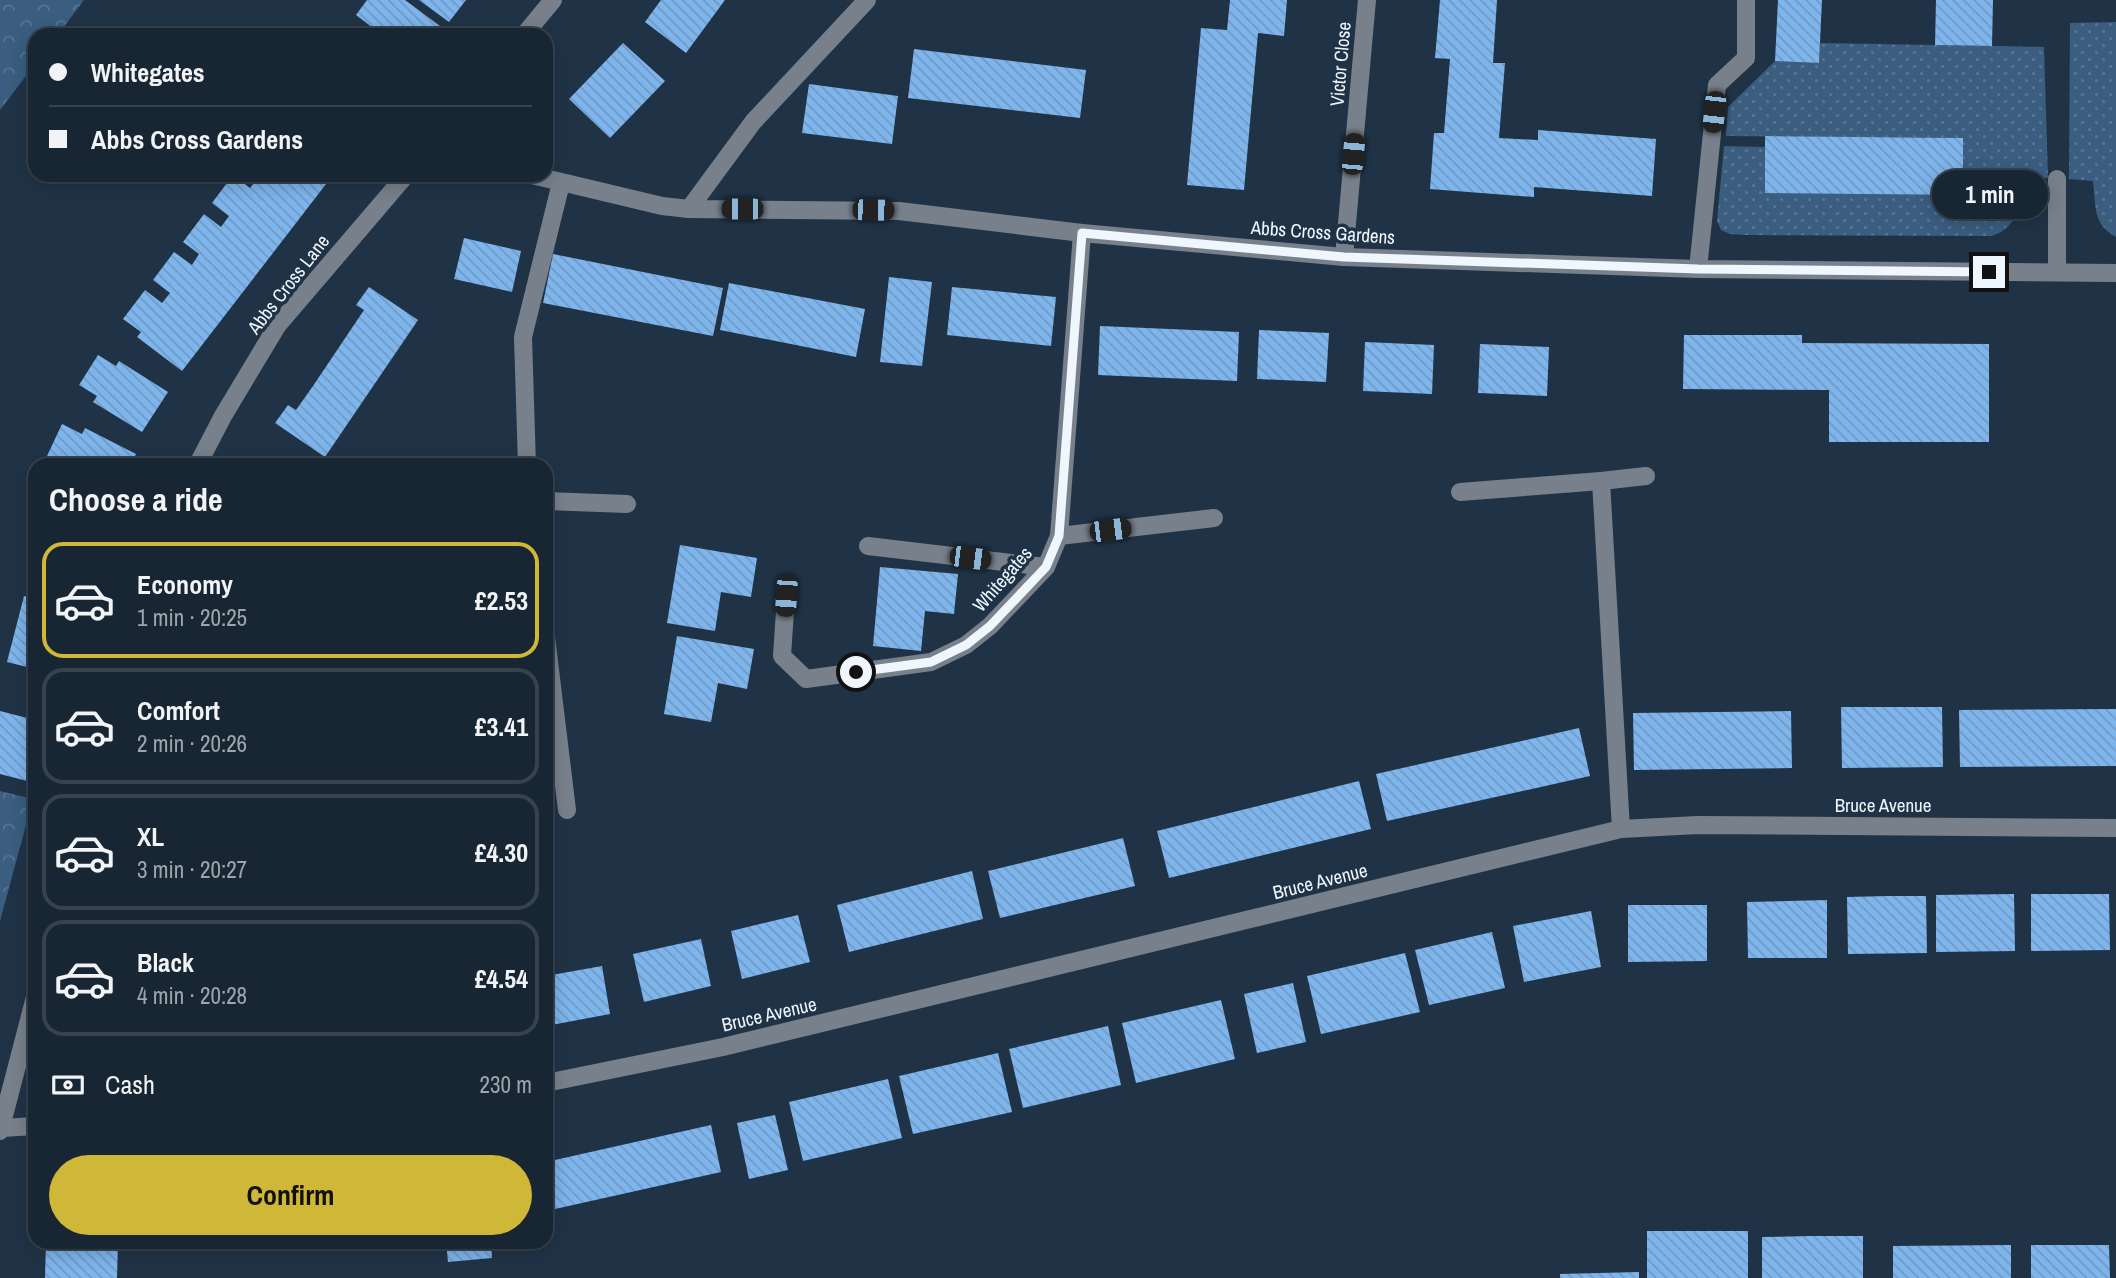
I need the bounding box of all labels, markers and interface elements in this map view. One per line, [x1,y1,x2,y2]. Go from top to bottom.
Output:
street label: Victor Close [1323,21,1357,107]
text: Whitegates [91,55,205,90]
car [1702,90,1727,134]
text: Abbs Cross Gardens [91,122,303,157]
car [1341,132,1366,176]
callout: 1 min [1931,170,2047,219]
text: 1 min [1965,179,2015,210]
car [722,199,764,220]
car [852,199,895,221]
street label: Abbs Cross Gardens [1249,214,1396,250]
street label: Abbs Cross Lane [240,229,335,340]
route end [1973,256,2005,288]
text: Choose a ride [49,478,223,521]
car [1088,517,1133,543]
street label: Whitegates [966,541,1038,617]
car [948,545,993,571]
text: Economy [137,567,233,602]
icon: car [53,569,116,632]
car [775,574,798,618]
text: £2.53 [475,583,528,618]
text: 1 min · 20:25 [137,602,247,633]
route start [840,656,872,688]
text: Comfort [137,693,220,728]
icon: car [53,695,116,758]
text: £3.41 [475,709,528,744]
text: 2 min · 20:26 [137,728,247,759]
street label: Bruce Avenue [1835,792,1931,818]
text: XL [137,819,164,854]
icon: car [53,821,116,884]
text: £4.30 [475,835,528,870]
text: 3 min · 20:27 [137,854,247,885]
street label: Bruce Avenue [1270,857,1370,905]
text: Black [137,945,194,980]
icon: car [53,947,116,1010]
text: £4.54 [475,961,528,996]
text: 4 min · 20:28 [137,980,247,1011]
street label: Bruce Avenue [719,990,819,1038]
icon: cash [49,1066,87,1104]
text: Cash [105,1067,155,1102]
text: 230 m [480,1069,532,1100]
button: Confirm [49,1155,532,1235]

